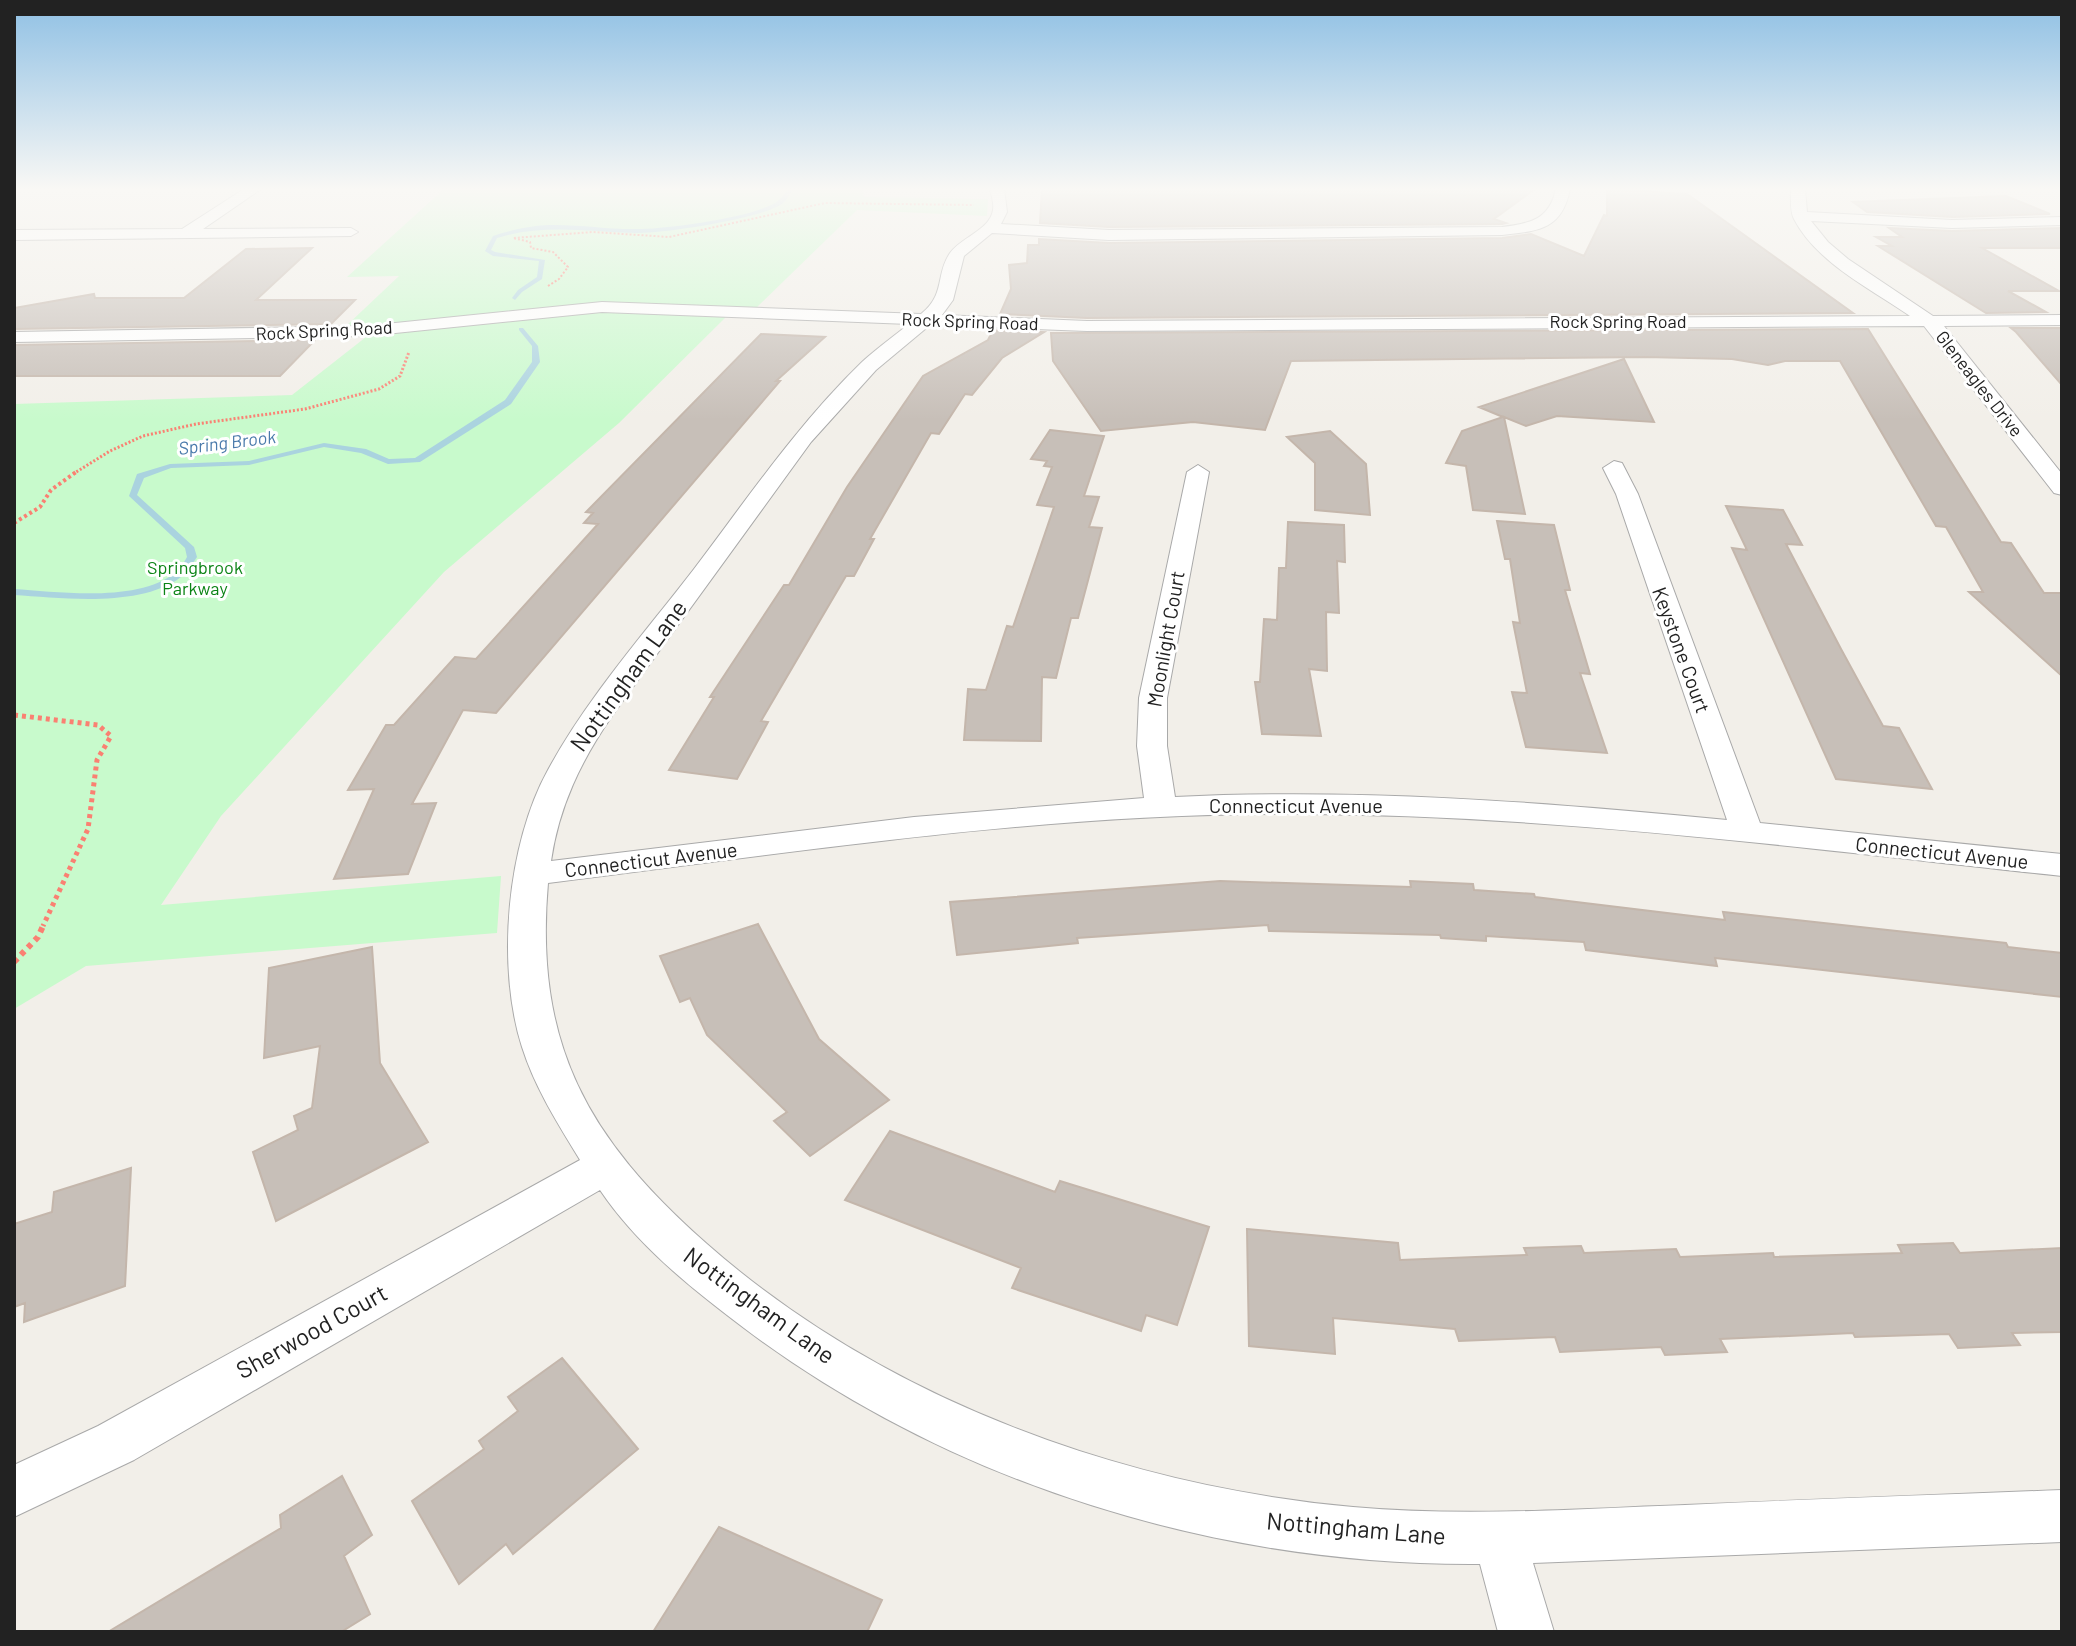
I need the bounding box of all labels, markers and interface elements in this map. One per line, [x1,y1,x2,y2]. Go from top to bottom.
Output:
street label: Rock Spring Road [901,308,1039,334]
street label: Rock Spring Road [1549,310,1687,332]
street label: Rock Spring Road [255,315,393,345]
street label: Gleneagles Drive [1932,326,2028,441]
water label: Spring Brook [177,425,277,459]
park label: Springbrook Parkway [147,556,243,599]
street label: Moonlight Court [1141,569,1189,709]
street label: Keystone Court [1648,583,1716,716]
street label: Nottingham Lane [563,594,692,756]
street label: Connecticut Avenue [1209,793,1383,817]
street label: Connecticut Avenue [1854,831,2030,873]
street label: Connecticut Avenue [563,837,739,882]
street label: Nottingham Lane [679,1240,841,1369]
street label: Sherwood Court [231,1277,392,1384]
street label: Nottingham Lane [1265,1505,1447,1550]

